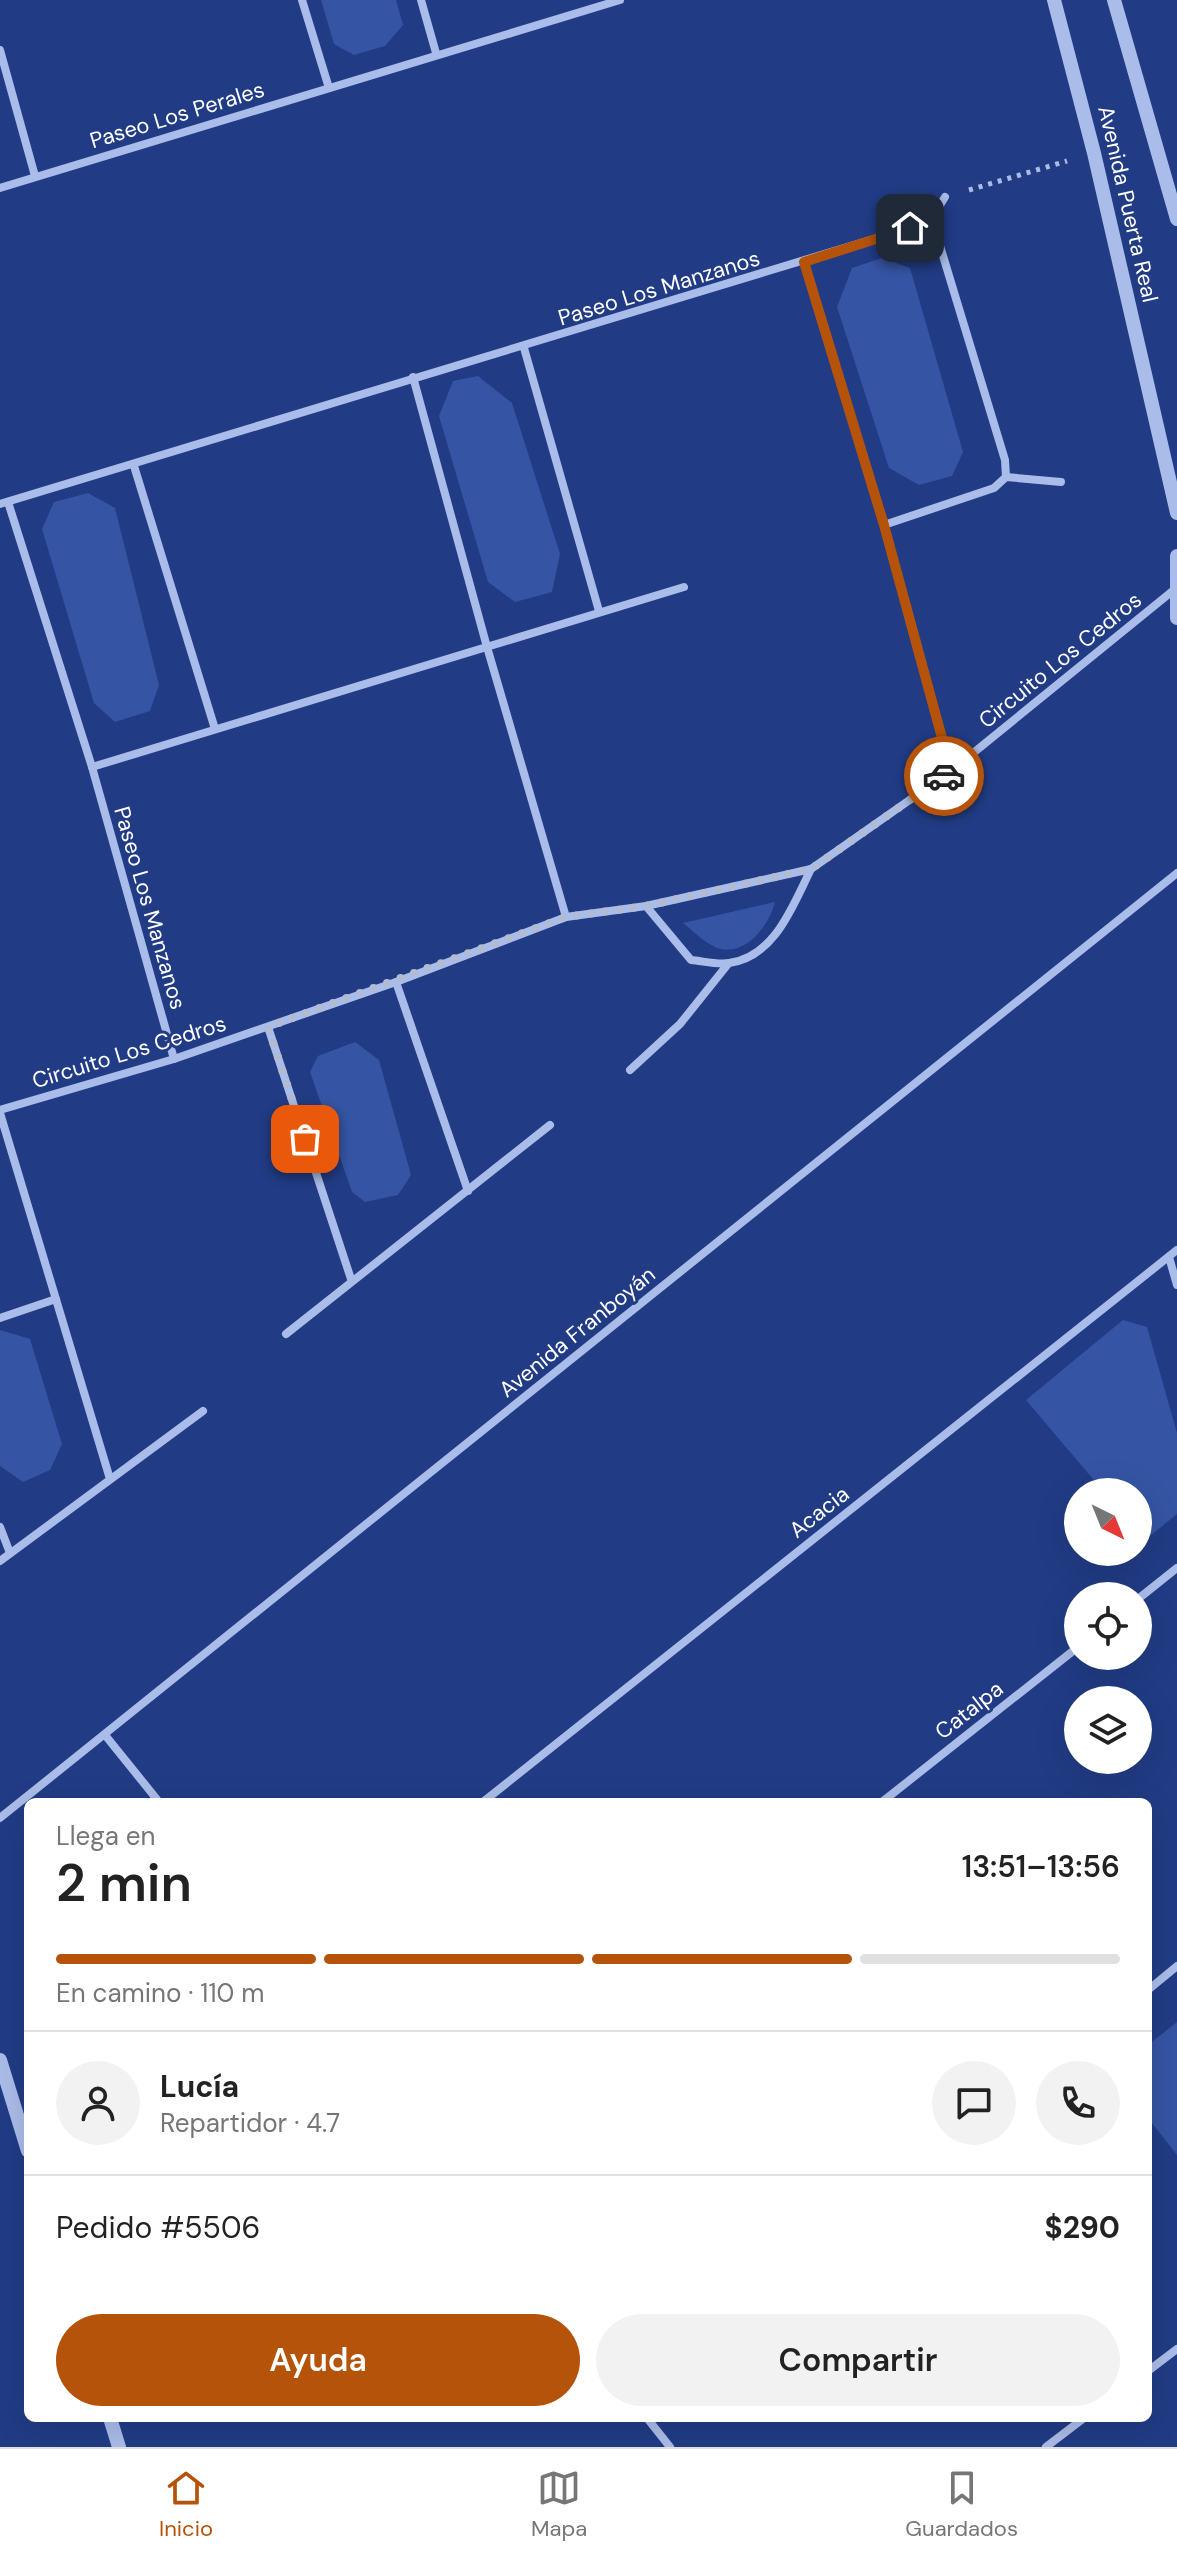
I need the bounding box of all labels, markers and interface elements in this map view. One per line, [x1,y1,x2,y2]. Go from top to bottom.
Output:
street label: Paseo Los Perales [86,75,268,155]
street label: Avenida Puerta Real [1091,103,1165,305]
pin [876,194,944,262]
icon: home [888,206,932,250]
street label: Paseo Los Manzanos [555,243,763,333]
street label: Circuito Los Cedros [973,585,1147,735]
courier [904,736,984,816]
icon: car [922,754,966,798]
street label: Paseo Los Manzanos [107,803,193,1013]
street label: Circuito Los Cedros [28,1009,230,1095]
pin [271,1105,339,1173]
icon: bag [283,1117,327,1161]
street label: Avenida Franboyán [493,1260,661,1404]
north arrow [1064,1478,1152,1566]
map controls [1064,1478,1152,1774]
street label: Acacia [783,1480,855,1544]
button: locate [1064,1582,1152,1670]
street label: Catalpa [929,1674,1009,1746]
button: layers [1064,1686,1152,1774]
text: Llega en [56,1819,155,1853]
text: 13:51–13:56 [962,1847,1120,1886]
text: 2 min [56,1849,192,1917]
text: En camino · 110 m [56,1976,264,2010]
button: person [56,2061,140,2145]
button: chat [932,2061,1016,2145]
button: phone [1036,2061,1120,2145]
text: Lucía [160,2067,239,2106]
text: Repartidor · 4.7 [160,2106,340,2140]
text: Pedido #5506 [56,2208,260,2247]
text: $290 [1045,2208,1120,2247]
button: Ayuda [56,2314,580,2406]
button: Compartir [596,2314,1120,2406]
tab: Inicio [159,2466,213,2543]
tab: Mapa [531,2466,587,2543]
tab: Guardados [905,2466,1018,2543]

